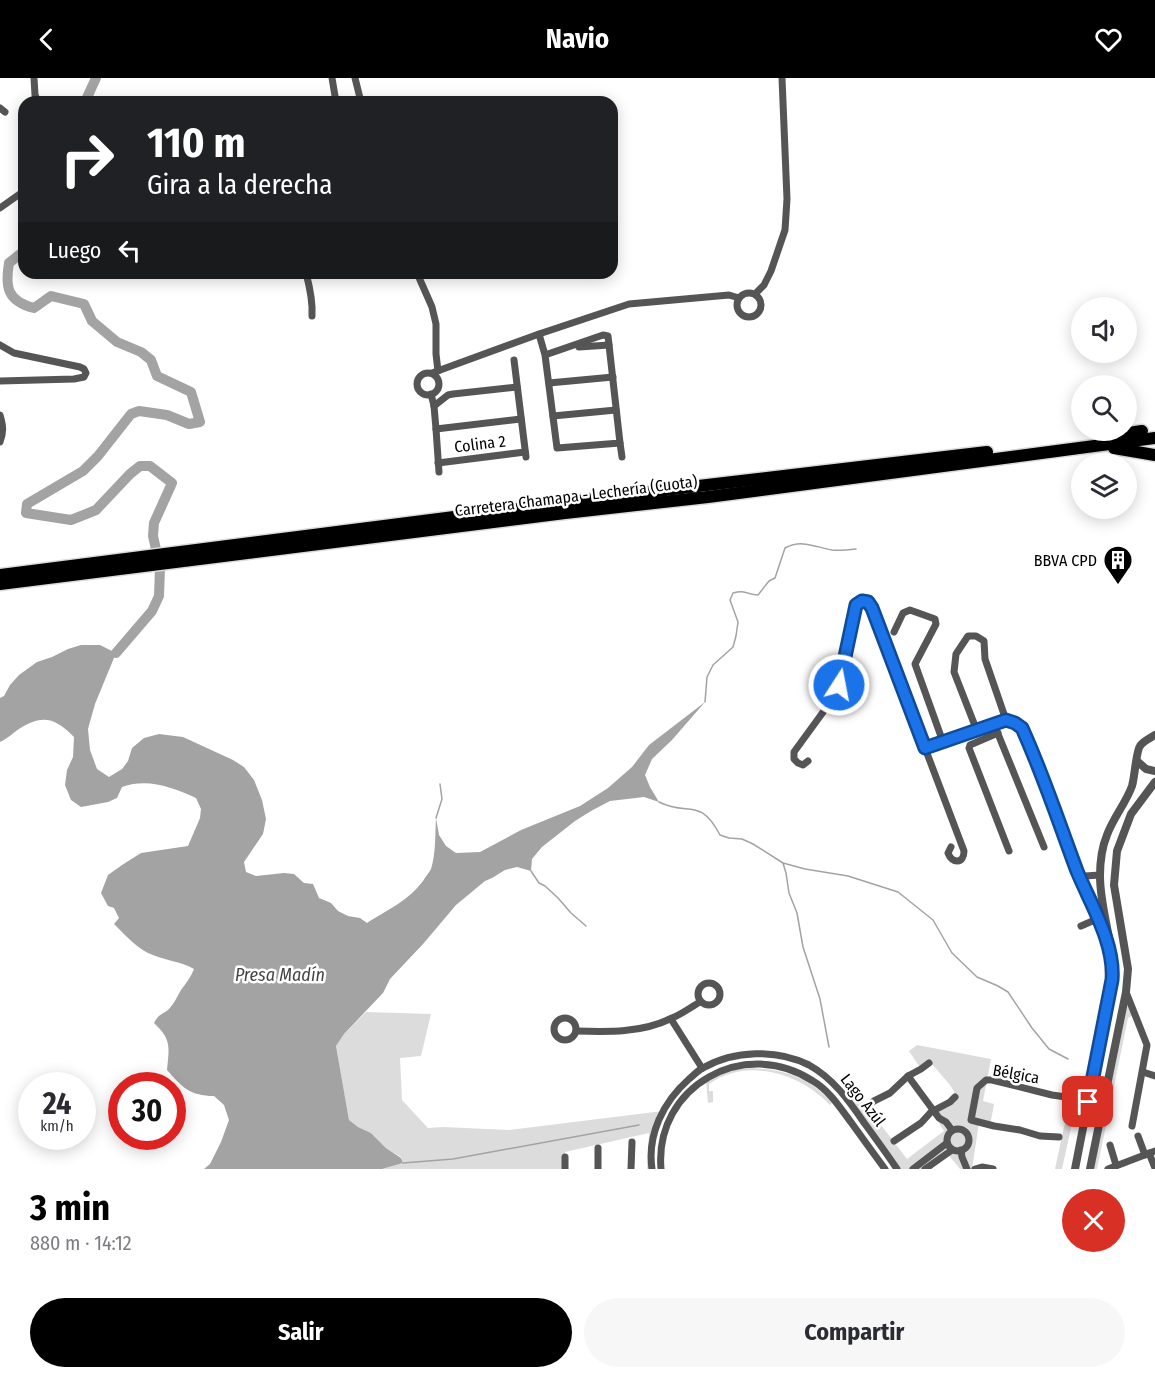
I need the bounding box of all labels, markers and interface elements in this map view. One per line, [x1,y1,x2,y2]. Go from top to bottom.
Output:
icon: back [30,23,63,56]
text: Navio [546,23,609,55]
icon: heart [1092,23,1125,56]
text: 110 m [147,118,246,168]
icon: right [48,120,126,198]
text: Gira a la derecha [147,169,332,201]
icon: left [113,234,146,267]
text: Luego [48,237,101,264]
map controls [1071,297,1137,519]
button: sound [1071,297,1137,363]
button: search [1071,375,1137,441]
street label: Colina 2 [453,431,507,457]
button: layers [1071,453,1137,519]
street label: Carretera Chamapa - Lechería (Cuota) [454,472,699,520]
building icon: BBVA CPD [1102,544,1134,586]
place label: BBVA CPD [1034,551,1097,570]
position arrow [807,653,871,717]
water label: Presa Madín [235,964,325,986]
street label: Bélgica [991,1061,1041,1087]
street label: Lago Azúl [837,1070,889,1130]
speed limit sign: 30 [108,1072,186,1150]
pin [1062,1076,1113,1127]
icon: arrive [1071,1085,1104,1118]
text: 24 [43,1086,71,1122]
text: km/h [40,1117,74,1135]
text: 3 min [30,1186,110,1230]
button: close [1062,1189,1125,1252]
text: 880 m · 14:12 [30,1231,132,1255]
button: Salir [30,1298,572,1367]
button: Compartir [584,1298,1125,1367]

